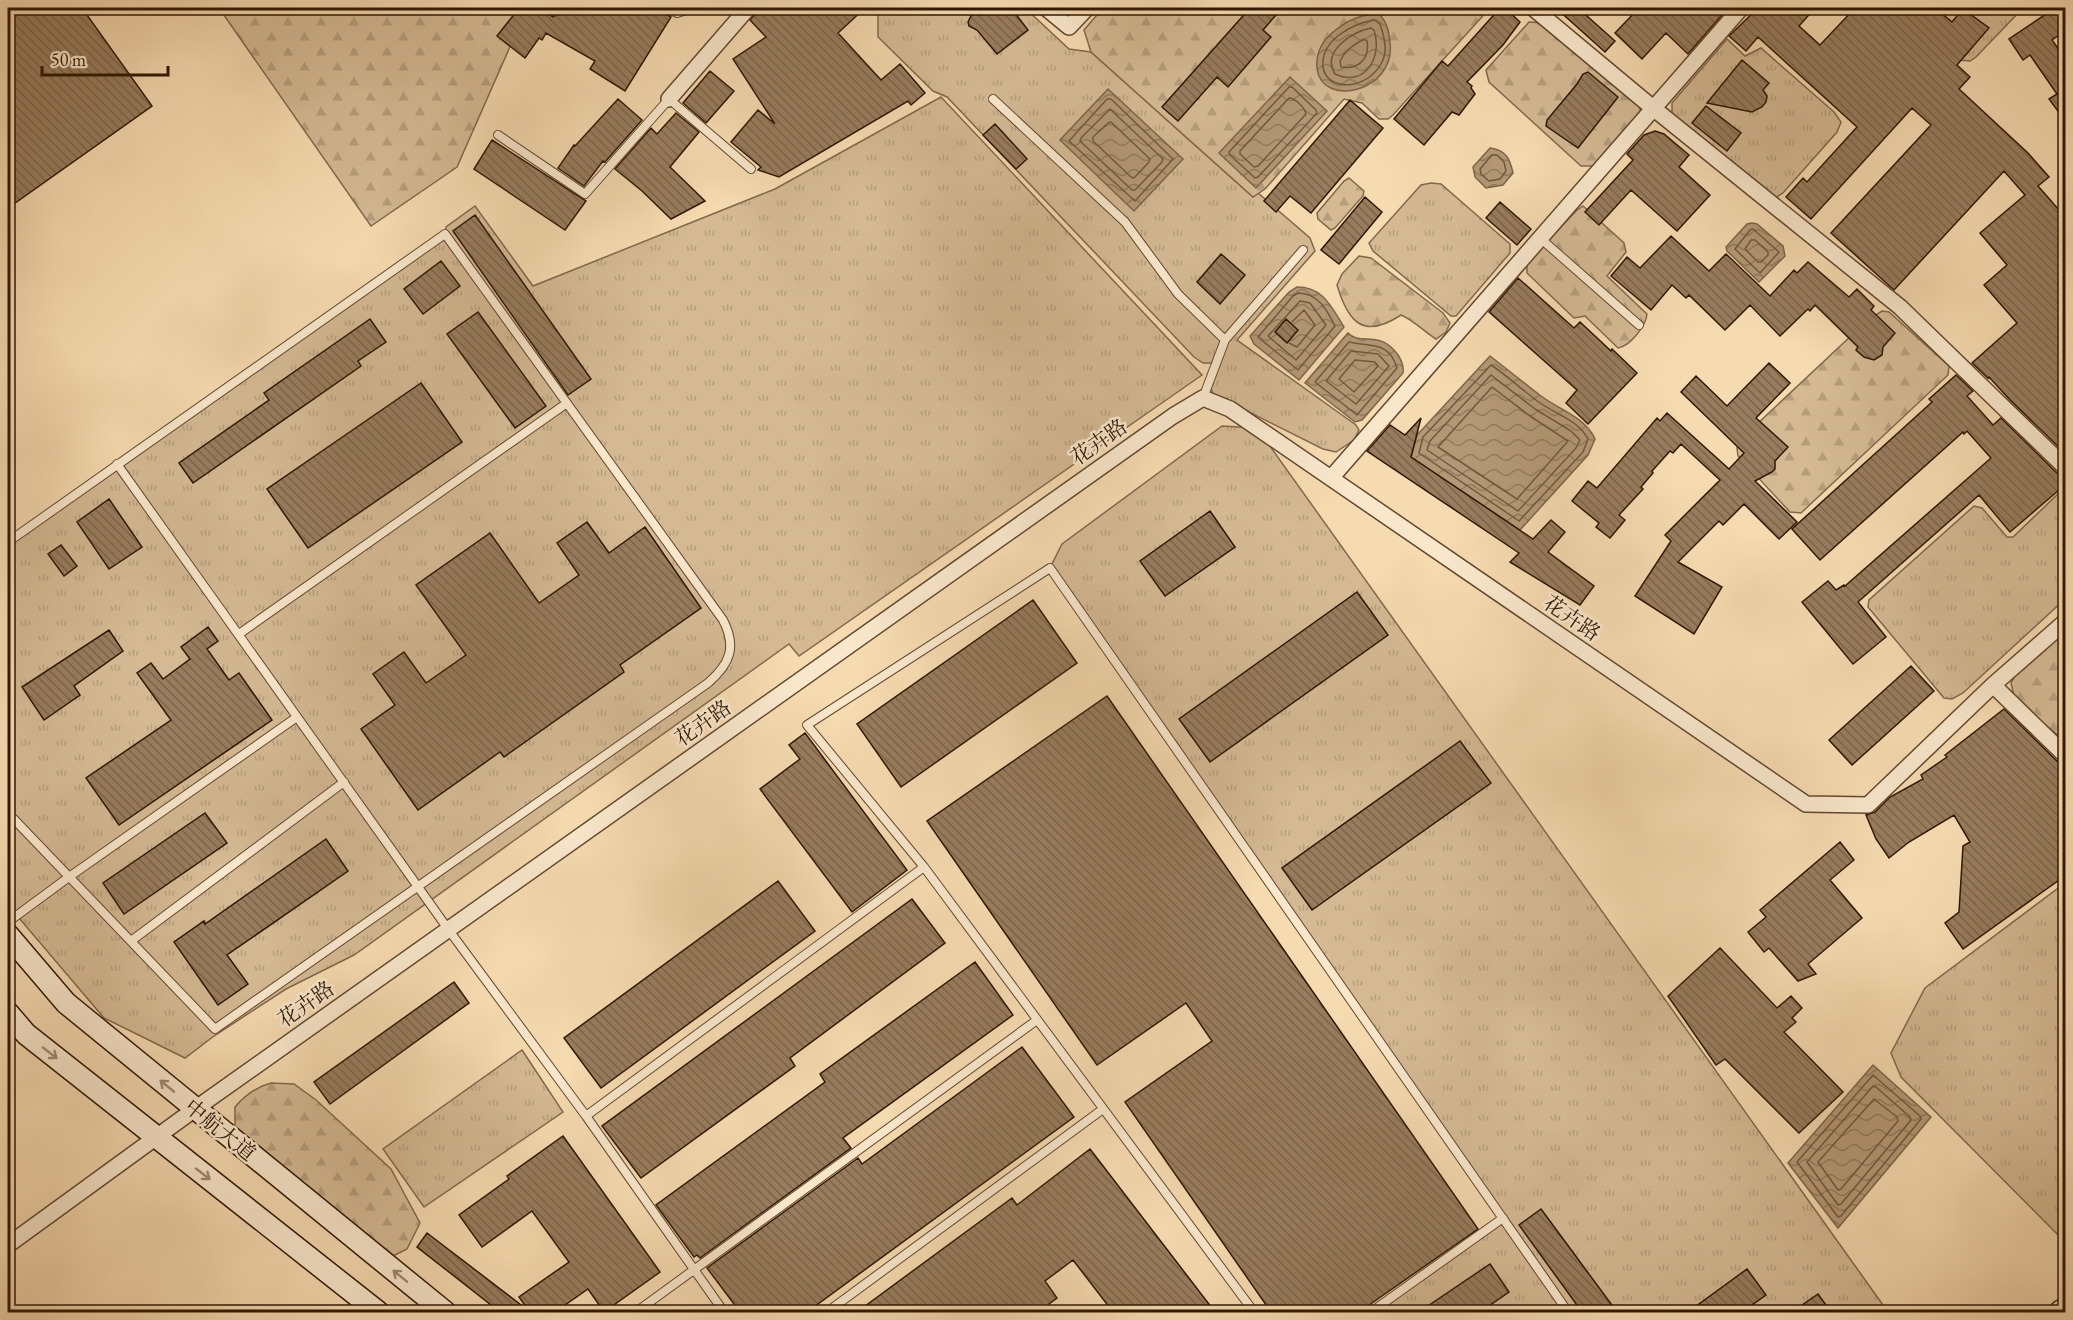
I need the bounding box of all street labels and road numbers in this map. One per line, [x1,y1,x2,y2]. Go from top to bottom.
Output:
street label: 花卉路 [1065,412,1132,471]
street label: 花卉路 [1539,589,1606,646]
street label: 花卉路 [669,693,736,752]
street label: 花卉路 [272,974,339,1033]
street label: 中航大道 [179,1093,261,1167]

